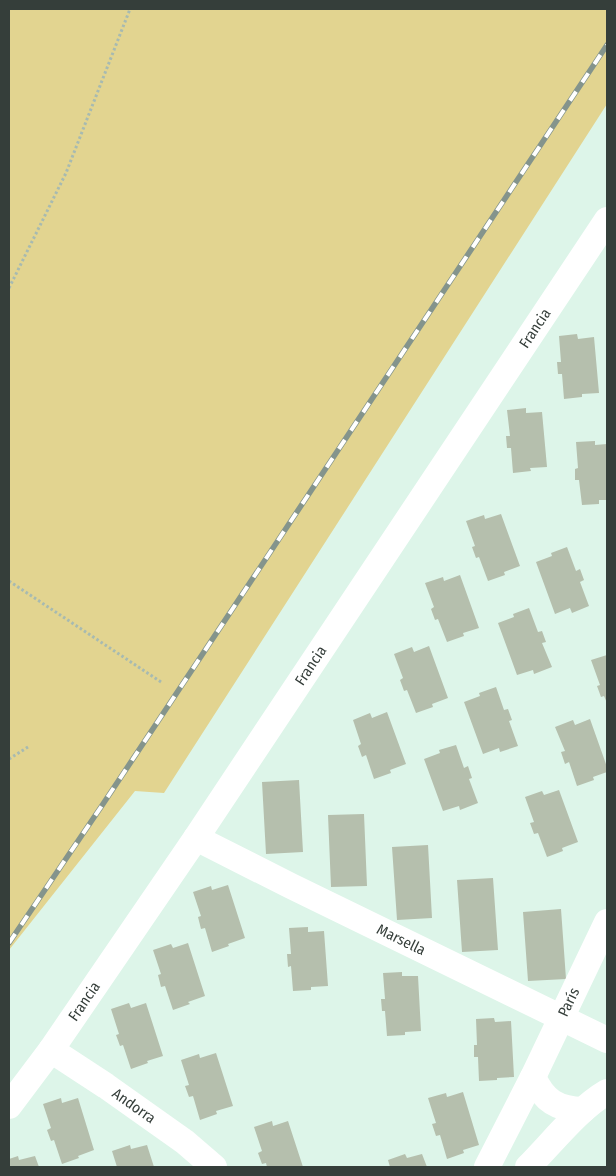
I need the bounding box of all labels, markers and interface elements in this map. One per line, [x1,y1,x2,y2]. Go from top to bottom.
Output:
street label: Francia [515,305,555,351]
street label: Francia [291,642,330,689]
street label: Marsella [374,920,429,959]
street label: Francia [65,978,104,1024]
street label: París [554,985,583,1020]
street label: Andorra [109,1084,159,1127]

